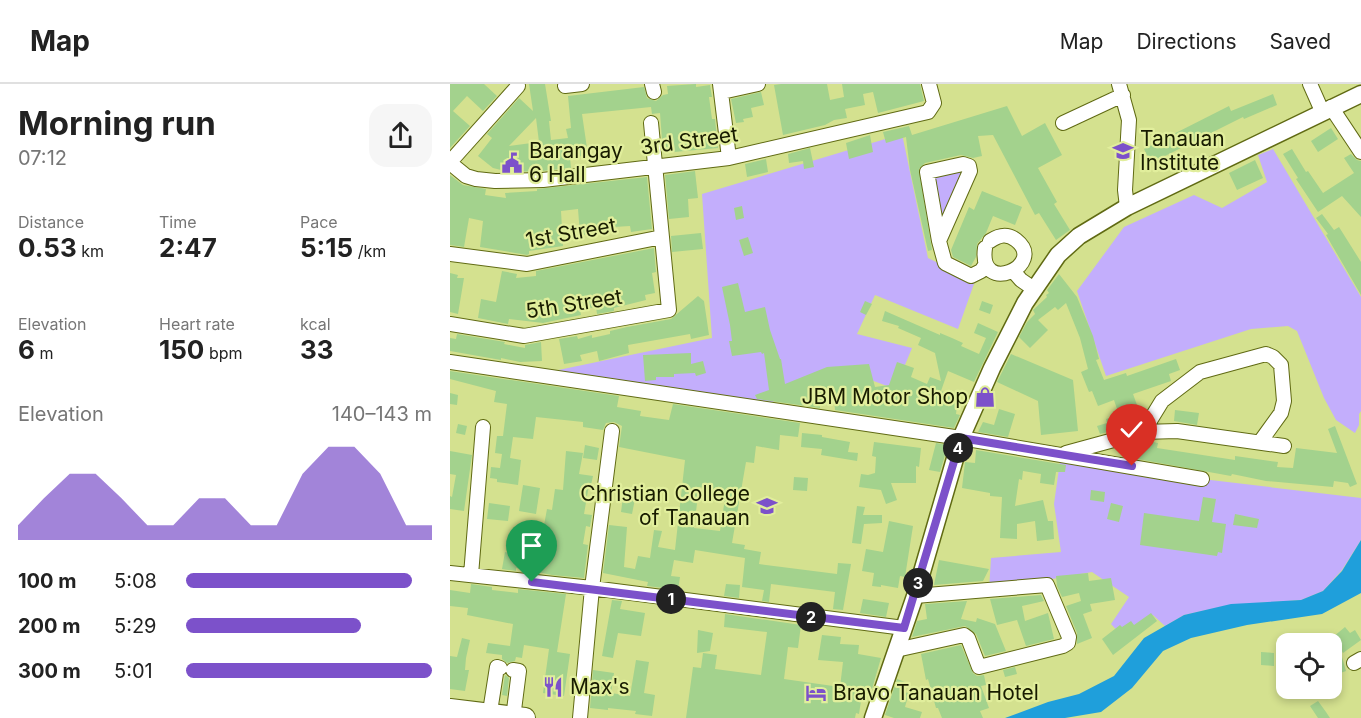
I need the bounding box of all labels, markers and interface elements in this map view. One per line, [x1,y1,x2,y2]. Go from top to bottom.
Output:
text: Map [30,24,90,58]
text: Map [1060,29,1103,54]
text: Directions [1136,29,1237,54]
text: Saved [1270,29,1331,54]
text: Morning run [18,103,216,143]
button: share [369,104,432,167]
street label: 3rd Street [638,121,740,160]
place label: Tanauan Institute [1140,126,1225,175]
place label: Barangay 6 Hall [529,138,623,187]
school or university icon: Tanauan Institute [1111,139,1135,163]
text: 07:12 [18,146,67,170]
public building icon: Barangay 6 Hall [500,151,524,175]
text: Distance [18,212,84,232]
text: Time [159,212,197,232]
text: Pace [300,212,338,232]
street label: 1st Street [524,212,618,253]
text: 0.53 [18,232,77,263]
text: 2:47 [159,232,217,263]
text: 5:15 [300,232,353,263]
text: km [77,241,104,261]
text: /km [353,241,386,261]
street label: 5th Street [524,284,624,323]
text: Elevation [18,314,87,334]
text: Heart rate [159,314,235,334]
text: kcal [300,314,331,334]
text: 6 [18,334,35,365]
text: 150 [159,334,204,365]
text: 33 [300,334,334,365]
text: m [35,343,53,363]
text: bpm [204,343,242,363]
place label: JBM Motor Shop [801,384,968,409]
shop icon: JBM Motor Shop [973,385,997,409]
text: Elevation [18,402,104,426]
text: 140–143 m [332,402,432,426]
pin [1106,404,1157,466]
icon: check [1115,413,1148,446]
pin: 4 [943,433,973,463]
text: 4 [953,438,963,458]
place label: Christian College of Tanauan [580,481,750,530]
school or university icon: Christian College of Tanauan [755,494,779,518]
pin [506,520,557,582]
icon: arrive [515,529,548,562]
pin: 3 [903,568,933,598]
text: 100 m [18,569,77,593]
text: 5:08 [114,569,157,593]
text: 3 [913,573,923,593]
pin: 1 [656,584,686,614]
text: 1 [668,589,674,609]
pin: 2 [796,602,826,632]
text: 2 [806,607,816,627]
text: 200 m [18,614,81,638]
text: 5:29 [114,614,157,638]
map controls [1276,633,1342,699]
button: locate [1276,633,1342,699]
text: 300 m [18,659,81,683]
text: 5:01 [114,659,153,683]
place label: Max's [570,674,630,699]
restaurant icon: Max's [541,675,565,699]
place label: Bravo Tanauan Hotel [833,680,1039,705]
hotel icon: Bravo Tanauan Hotel [804,681,828,705]

